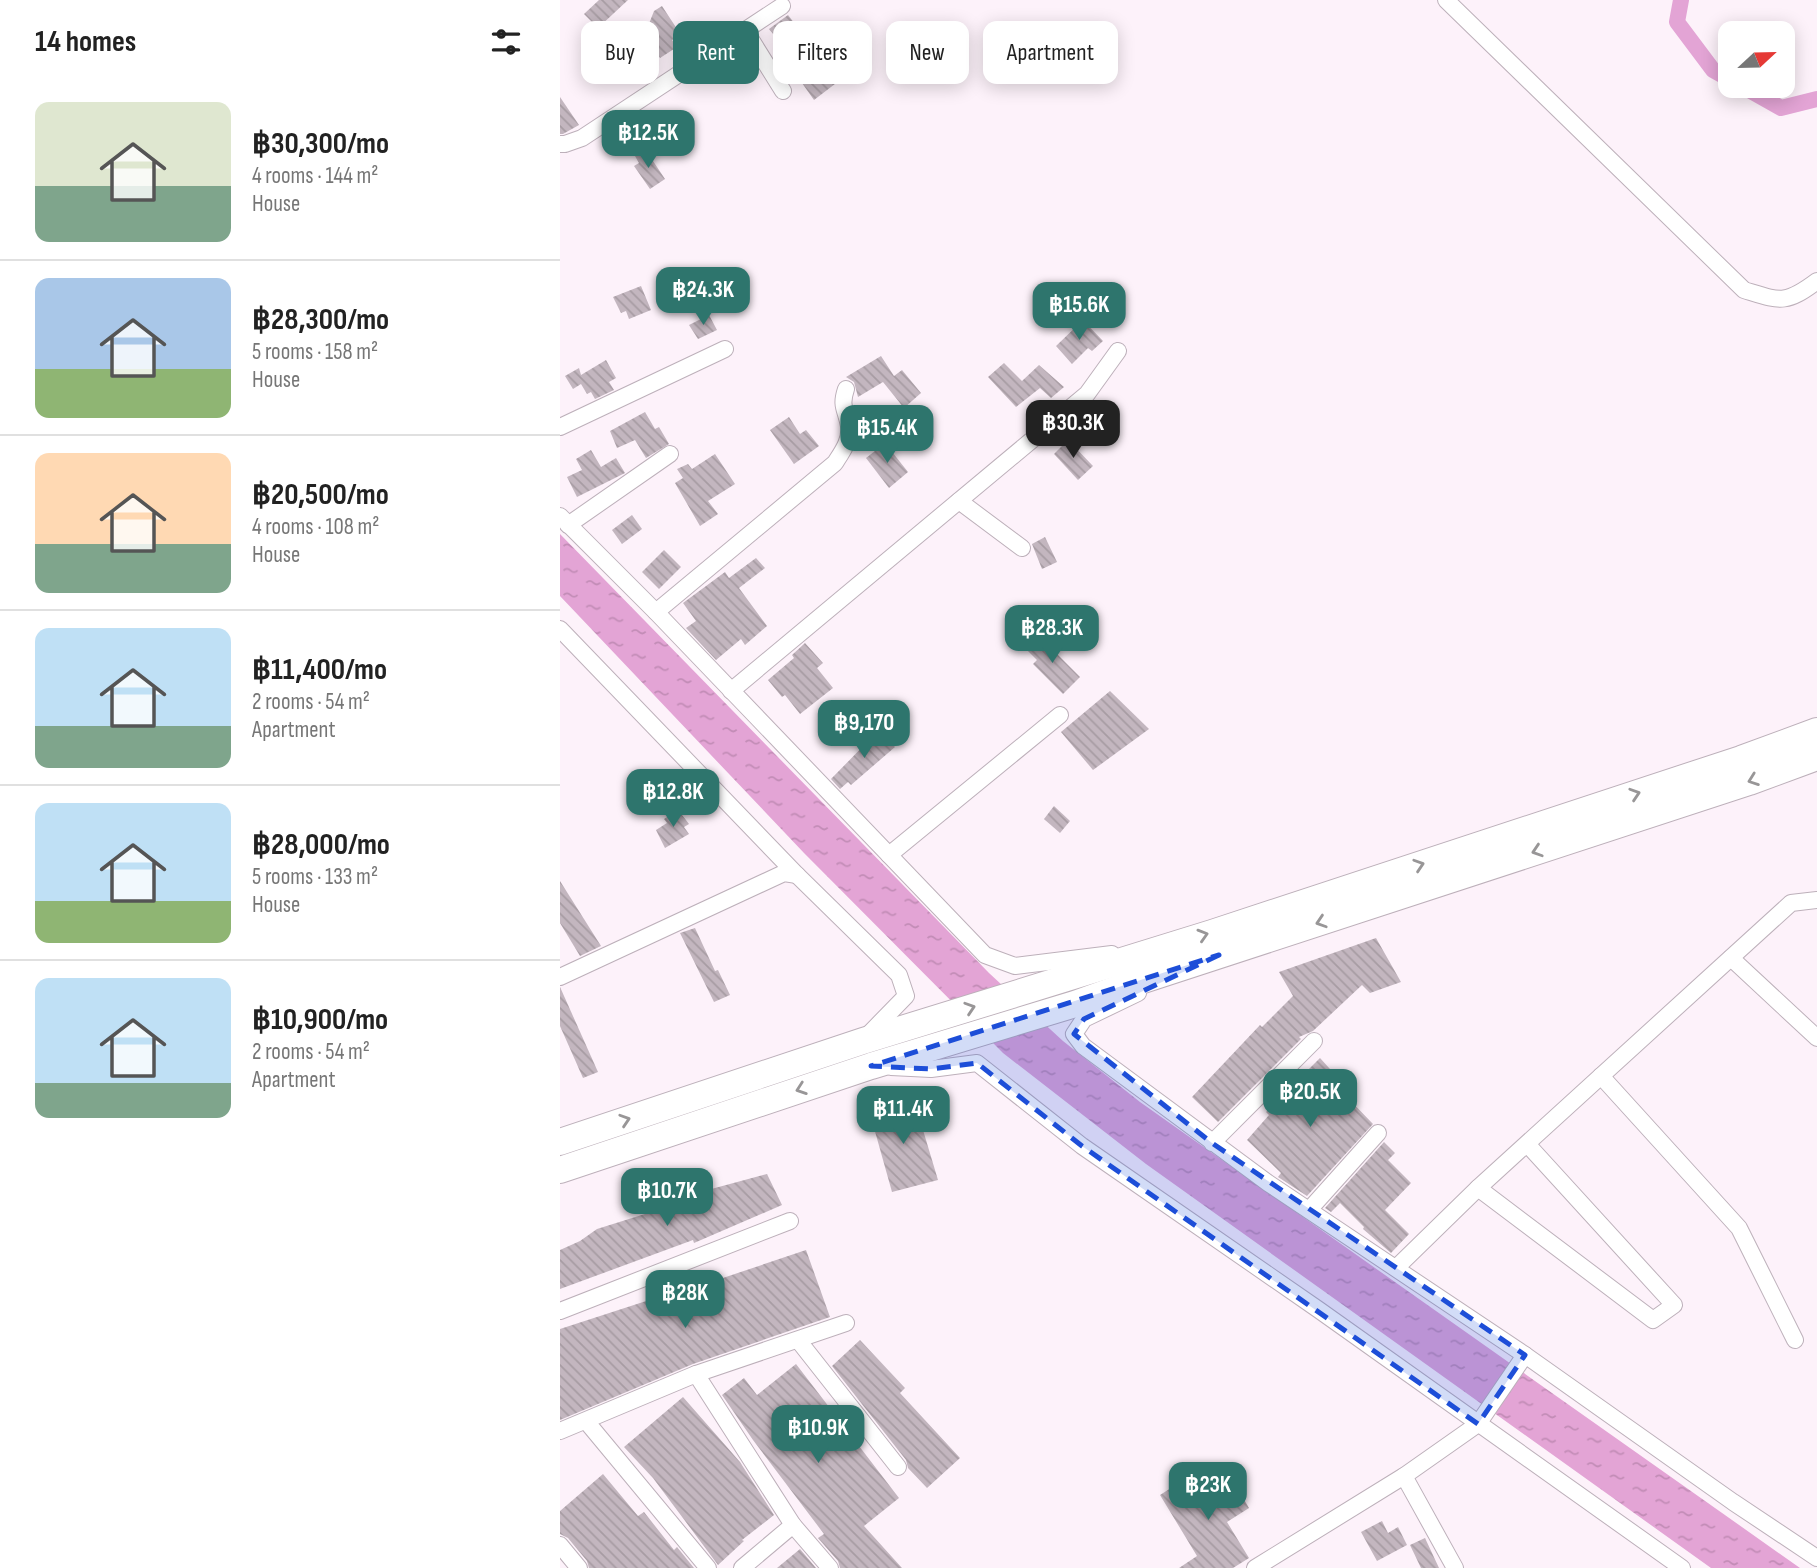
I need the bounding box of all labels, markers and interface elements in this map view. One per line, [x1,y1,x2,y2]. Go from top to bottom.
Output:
chip: Buy [581,21,659,84]
chip: Rent [673,21,759,84]
chip: Filters [773,21,872,84]
chip: New [886,21,969,84]
chip: Apartment [983,21,1118,84]
north arrow [1718,21,1796,98]
map controls [1718,21,1795,98]
icon: filters [487,23,525,61]
text: 14 homes [35,24,136,60]
pin: ฿12.5K [591,110,705,170]
text: ฿12.5K [618,119,678,147]
text: ฿30,300/mo [252,126,389,162]
icon: home [91,130,175,214]
text: 4 rooms · 144 m² [252,162,378,190]
text: House [252,190,300,218]
pin: ฿24.3K [646,268,760,327]
text: ฿24.3K [672,276,734,304]
pin: ฿15.6K [1022,282,1136,342]
text: ฿15.6K [1049,291,1109,319]
text: ฿28,300/mo [252,302,389,338]
icon: home [91,306,175,390]
text: 5 rooms · 158 m² [252,338,378,366]
text: House [252,366,300,394]
pin: ฿30.3K [1016,400,1130,460]
pin: ฿15.4K [830,406,944,465]
text: ฿30.3K [1042,409,1104,437]
text: ฿15.4K [856,414,918,442]
text: ฿20,500/mo [252,477,389,513]
icon: home [91,481,175,565]
text: 4 rooms · 108 m² [252,513,379,541]
text: House [252,541,300,569]
pin: ฿28.3K [995,606,1109,665]
text: ฿28.3K [1021,614,1083,642]
text: ฿11,400/mo [252,652,387,688]
icon: home [91,656,175,740]
text: 2 rooms · 54 m² [252,688,370,716]
pin: ฿9,170 [807,700,921,760]
text: ฿9,170 [834,709,894,737]
text: Apartment [252,716,336,744]
pin: ฿12.8K [616,770,730,829]
one-way arrow [1747,772,1759,786]
text: ฿12.8K [642,778,704,806]
one-way arrow [1628,788,1641,802]
text: ฿28,000/mo [252,827,390,863]
icon: home [91,831,175,915]
one-way arrow [1531,843,1543,857]
one-way arrow [1412,859,1424,873]
text: 5 rooms · 133 m² [252,863,378,891]
text: House [252,891,300,919]
one-way arrow [1315,914,1327,928]
one-way arrow [1196,929,1208,944]
text: ฿10,900/mo [252,1002,388,1038]
one-way arrow [964,1002,976,1016]
icon: home [91,1006,175,1090]
text: 2 rooms · 54 m² [252,1038,370,1066]
text: Apartment [252,1066,336,1094]
pin: ฿20.5K [1253,1070,1367,1129]
text: ฿20.5K [1279,1078,1341,1106]
one-way arrow [795,1081,808,1095]
pin: ฿11.4K [846,1086,960,1146]
text: ฿11.4K [873,1095,933,1123]
one-way arrow [618,1114,630,1129]
pin: ฿10.7K [610,1168,724,1228]
text: ฿10.7K [637,1177,697,1205]
pin: ฿28K [644,1270,726,1330]
text: ฿28K [662,1279,708,1307]
pin: ฿10.9K [761,1406,875,1465]
text: ฿10.9K [787,1414,849,1442]
pin: ฿23K [1167,1462,1249,1522]
text: ฿23K [1185,1471,1231,1499]

